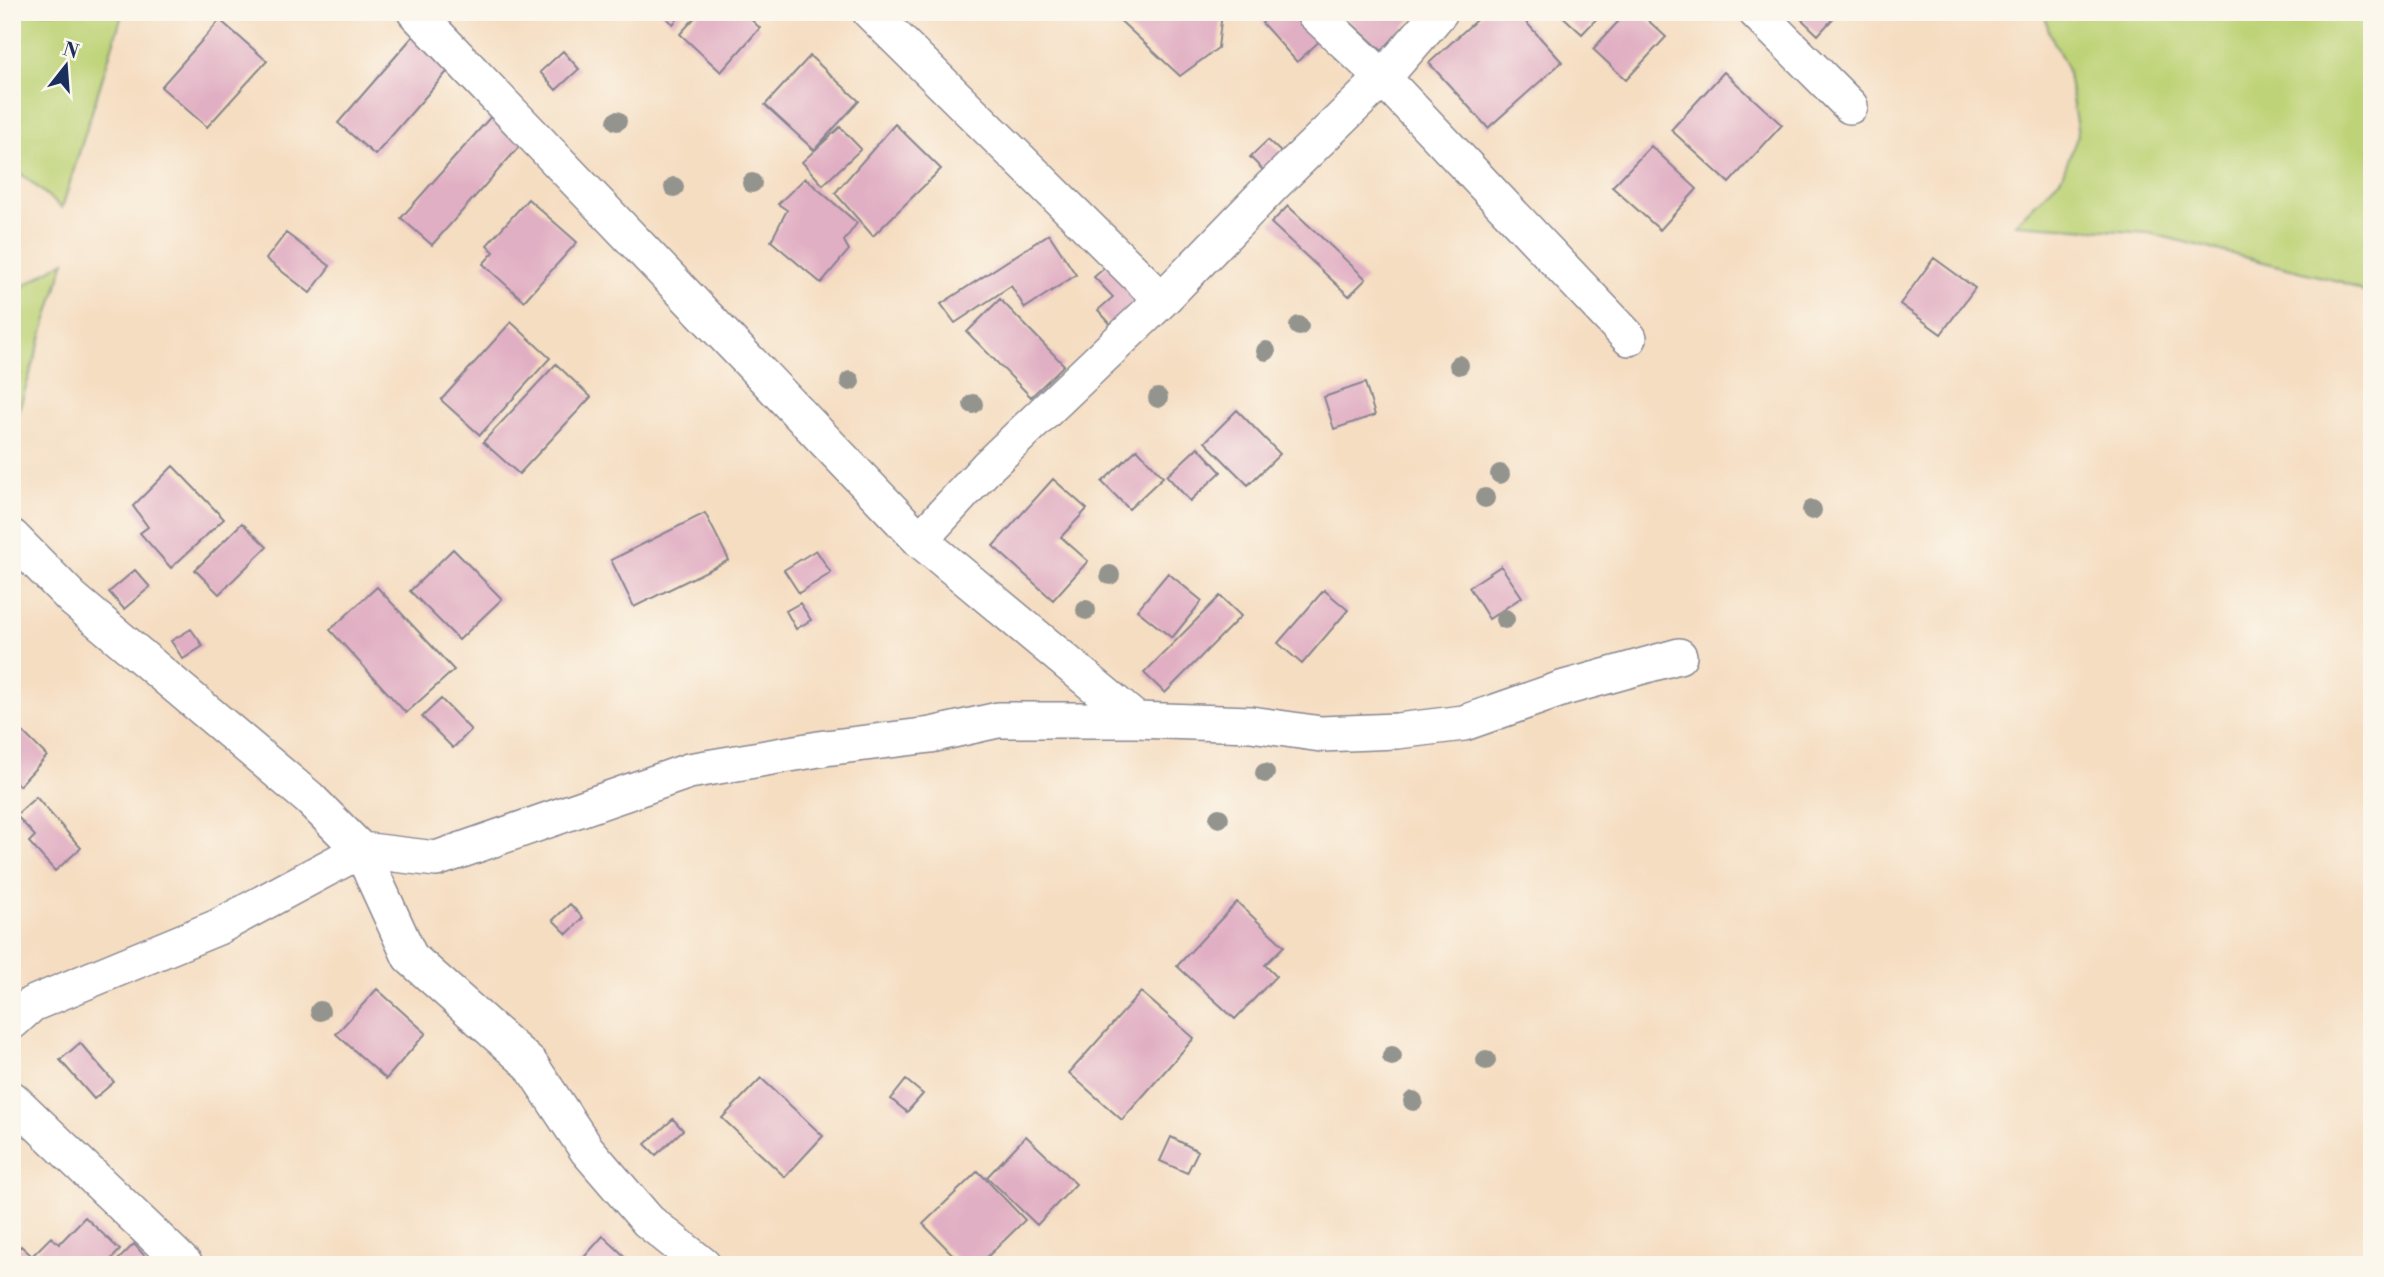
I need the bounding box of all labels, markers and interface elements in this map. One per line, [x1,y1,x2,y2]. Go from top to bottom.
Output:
north arrow [32,32,102,102]
text: N [60,37,81,64]

